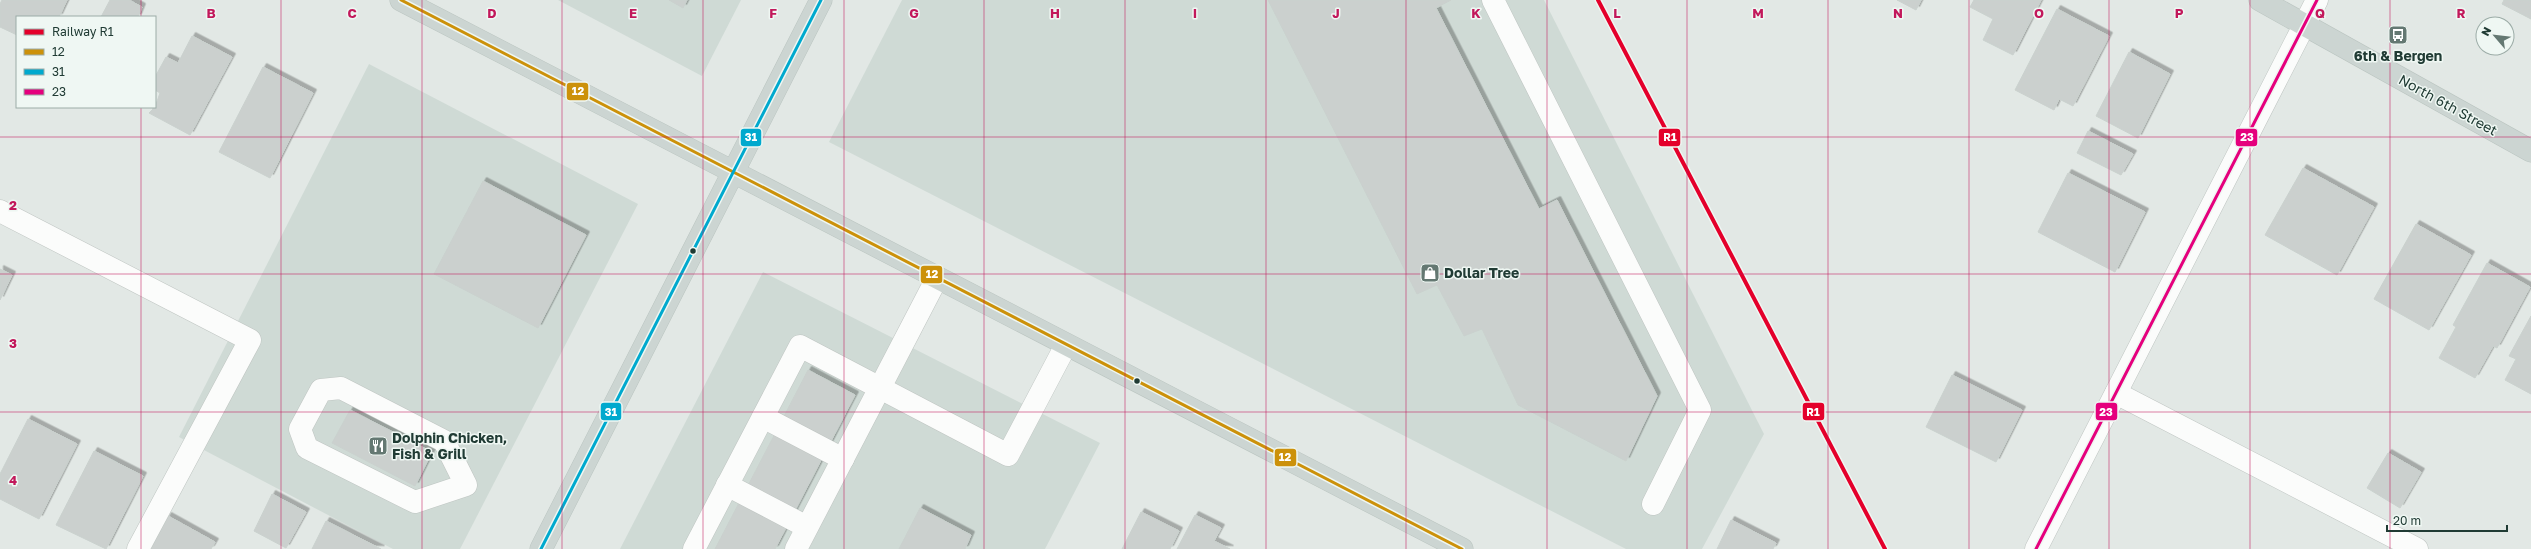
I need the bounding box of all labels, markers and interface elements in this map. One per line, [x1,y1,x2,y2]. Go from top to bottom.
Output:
text: B [206,5,216,21]
text: C [347,5,357,21]
text: D [487,5,497,21]
text: E [629,5,637,21]
text: F [769,5,777,21]
text: G [909,5,919,21]
text: H [1050,5,1060,21]
text: I [1193,5,1197,21]
text: J [1332,5,1340,21]
text: K [1471,5,1481,21]
text: L [1613,5,1621,21]
text: M [1752,5,1764,21]
text: N [1893,5,1903,21]
text: O [2034,5,2044,21]
text: P [2175,5,2184,21]
text: Q [2315,5,2325,21]
text: R [2456,5,2466,21]
legend [16,16,156,108]
north arrow [2475,16,2515,56]
text: Railway R1 [52,24,114,39]
bus stop icon: 6th & Bergen [2387,24,2409,46]
text: N [2478,24,2493,38]
text: 12 [52,44,65,59]
place label: 6th & Bergen [2354,47,2442,64]
text: 31 [52,64,65,79]
street label: North 6th Street [2396,70,2501,139]
line badge: 12 [566,82,589,101]
text: 23 [52,84,66,99]
text: 12 [572,84,584,97]
line badge: 31 [740,128,762,147]
line badge: R1 [1658,128,1681,147]
line badge: 23 [2235,128,2258,147]
text: 31 [745,130,758,143]
text: R1 [1663,130,1677,143]
text: 23 [2240,130,2254,143]
text: 2 [9,197,17,213]
unlabelled marker [688,246,698,256]
shop icon: Dollar Tree [1419,262,1441,284]
place label: Dollar Tree [1444,264,1519,281]
line badge: 12 [920,265,943,284]
text: 12 [926,267,938,280]
text: 3 [9,335,17,351]
unlabelled marker [1132,376,1142,386]
line badge: 31 [600,402,622,421]
line badge: R1 [1802,402,1825,421]
line badge: 23 [2095,402,2118,421]
text: 31 [605,405,618,418]
text: R1 [1806,405,1820,418]
text: 23 [2099,405,2113,418]
place label: Dolphin Chicken, Fish & Grill [392,429,507,462]
restaurant icon: Dolphin Chicken, Fish & Grill [367,435,389,457]
line badge: 12 [1274,448,1297,467]
text: 12 [1279,450,1291,463]
text: 4 [9,472,17,488]
scale bar [2387,507,2507,533]
text: 20 m [2393,513,2421,528]

